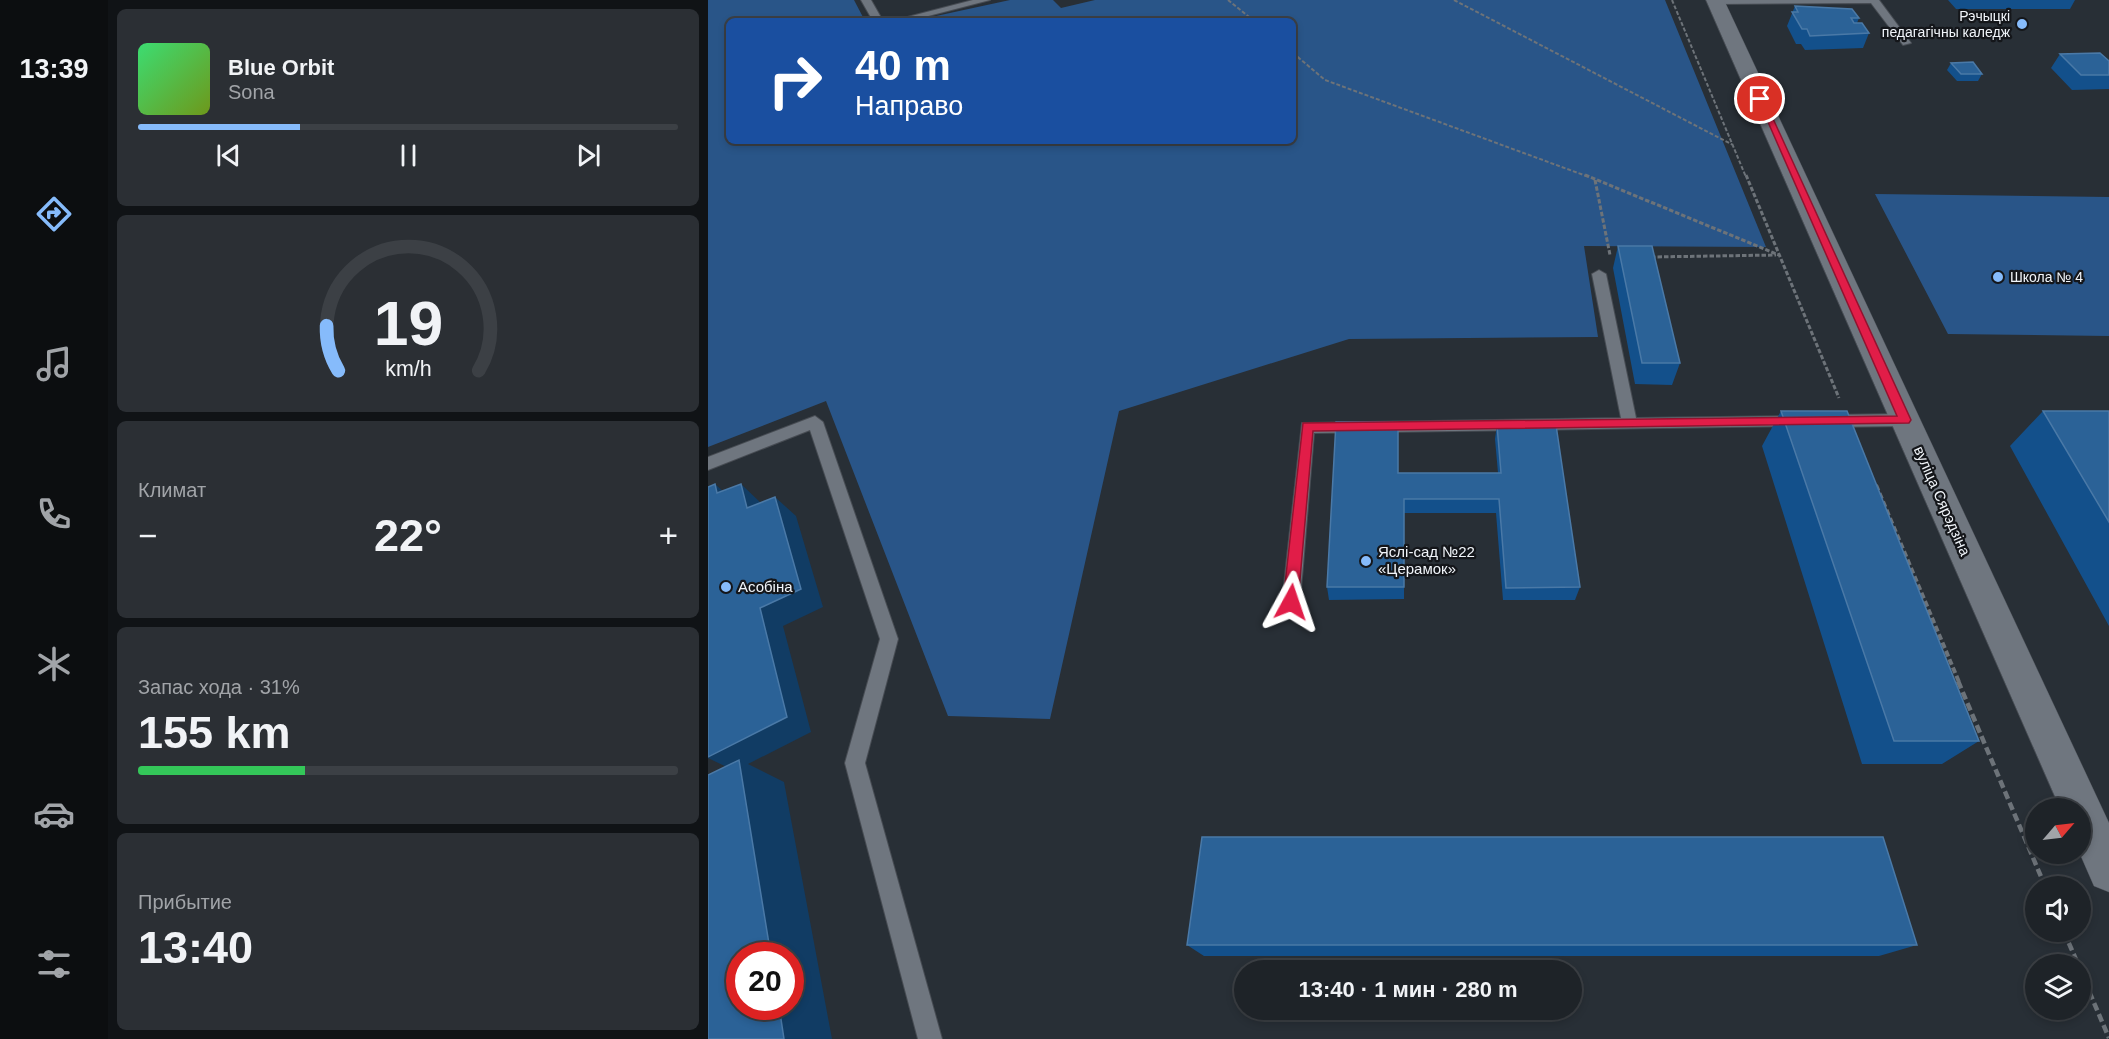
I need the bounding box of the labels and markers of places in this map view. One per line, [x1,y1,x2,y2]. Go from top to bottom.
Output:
place label: Рэчыцкі педагагічны каледж [1882,8,2011,40]
marker: Рэчыцкі педагагічны каледж [2015,17,2029,31]
pin [1734,73,1785,124]
place label: Школа № 4 [2010,269,2083,285]
marker: Школа № 4 [1991,270,2005,284]
place label: Яслі-сад №22 «Церамок» [1378,543,1475,577]
marker: Яслі-сад №22 «Церамок» [1359,554,1373,568]
place label: Асобіна [738,578,793,595]
marker: Асобіна [719,580,733,594]

